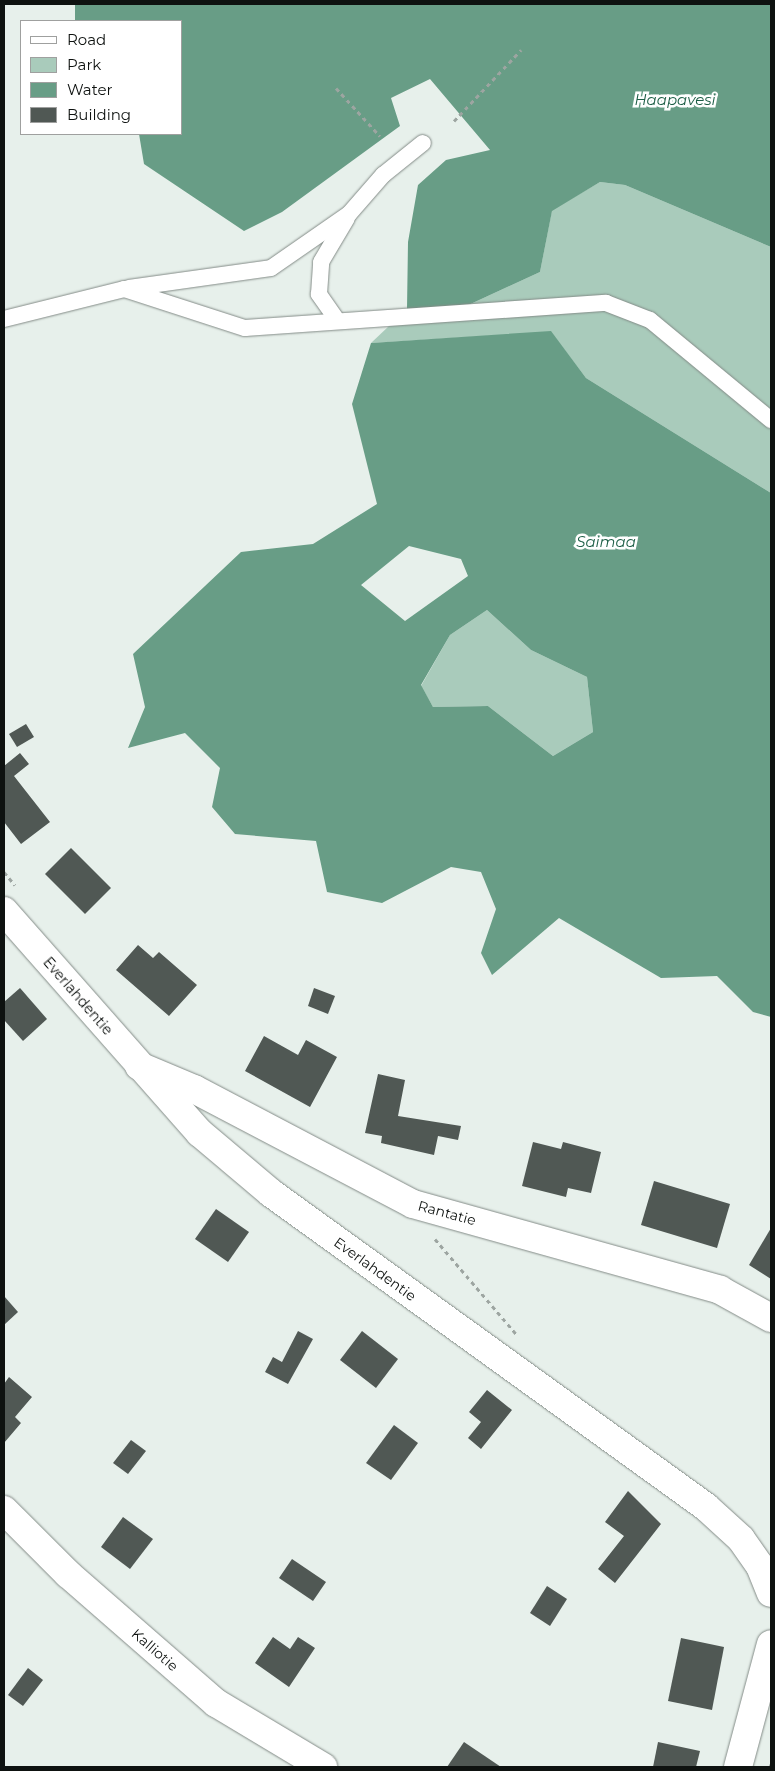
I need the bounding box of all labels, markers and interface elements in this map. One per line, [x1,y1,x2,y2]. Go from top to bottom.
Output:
legend [20,20,182,135]
text: Road [67,30,106,49]
text: Park [67,55,101,74]
text: Water [67,80,113,99]
water label: Haapavesi [634,91,716,109]
text: Building [67,105,131,124]
water label: Saimaa [576,533,636,551]
street label: Everlahdentie [40,954,116,1038]
street label: Rantatie [416,1197,478,1229]
street label: Everlahdentie [331,1234,419,1304]
street label: Kalliotie [128,1625,182,1675]

